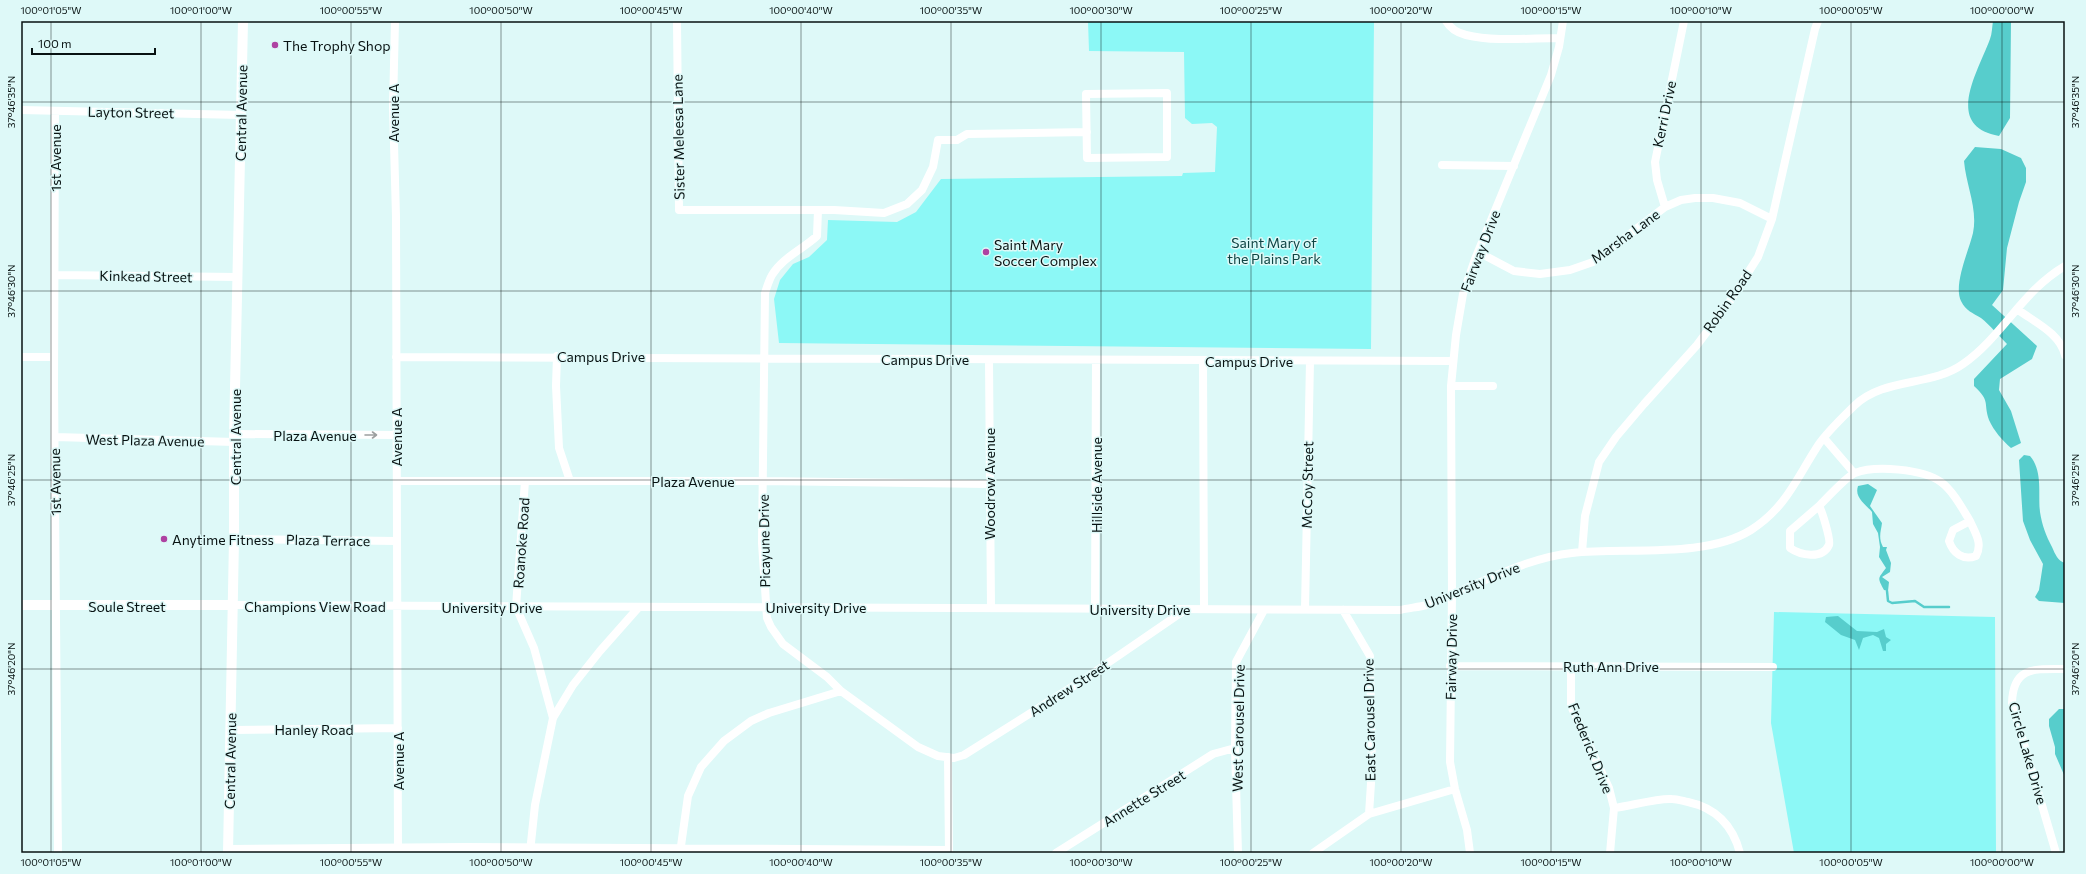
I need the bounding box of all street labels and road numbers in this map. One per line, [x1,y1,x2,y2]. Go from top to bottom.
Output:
street label: Central Avenue [232,65,250,161]
street label: Sister Meleesa Lane [668,74,688,200]
street label: Kerri Drive [1649,79,1679,149]
street label: Avenue A [385,83,402,143]
street label: Layton Street [88,103,175,121]
street label: 1st Avenue [47,124,64,192]
street label: Marsha Lane [1587,205,1663,267]
street label: Fairway Drive [1457,208,1503,294]
street label: Robin Road [1699,266,1755,336]
street label: Kinkead Street [99,267,193,285]
street label: Campus Drive [557,348,645,365]
street label: Campus Drive [881,351,969,368]
street label: Campus Drive [1205,353,1293,370]
street label: Central Avenue [227,389,244,485]
street label: Avenue A [388,407,405,467]
street label: Plaza Avenue [273,427,357,444]
street label: Woodrow Avenue [981,428,998,540]
street label: West Plaza Avenue [85,430,205,450]
street label: Hillside Avenue [1088,437,1105,533]
street label: McCoy Street [1298,441,1316,529]
street label: 1st Avenue [46,448,64,516]
street label: Plaza Avenue [651,473,735,490]
street label: Picayune Drive [755,494,773,588]
street label: Roanoke Road [509,497,533,589]
street label: Plaza Terrace [286,531,370,549]
street label: University Drive [1422,558,1522,612]
street label: Soule Street [88,598,166,615]
street label: Champions View Road [244,598,386,615]
street label: University Drive [442,599,542,616]
street label: University Drive [766,599,866,616]
street label: University Drive [1090,601,1190,618]
street label: Fairway Drive [1442,614,1460,700]
street label: Andrew Street [1026,656,1112,720]
street label: Ruth Ann Drive [1563,658,1659,675]
street label: East Carousel Drive [1359,659,1379,781]
street label: West Carousel Drive [1228,664,1248,792]
street label: Frederick Drive [1565,700,1617,796]
street label: Circle Lake Drive [2005,700,2051,806]
street label: Central Avenue [221,713,239,809]
street label: Hanley Road [274,721,354,738]
street label: Avenue A [390,731,407,791]
street label: Annette Street [1100,766,1189,830]

